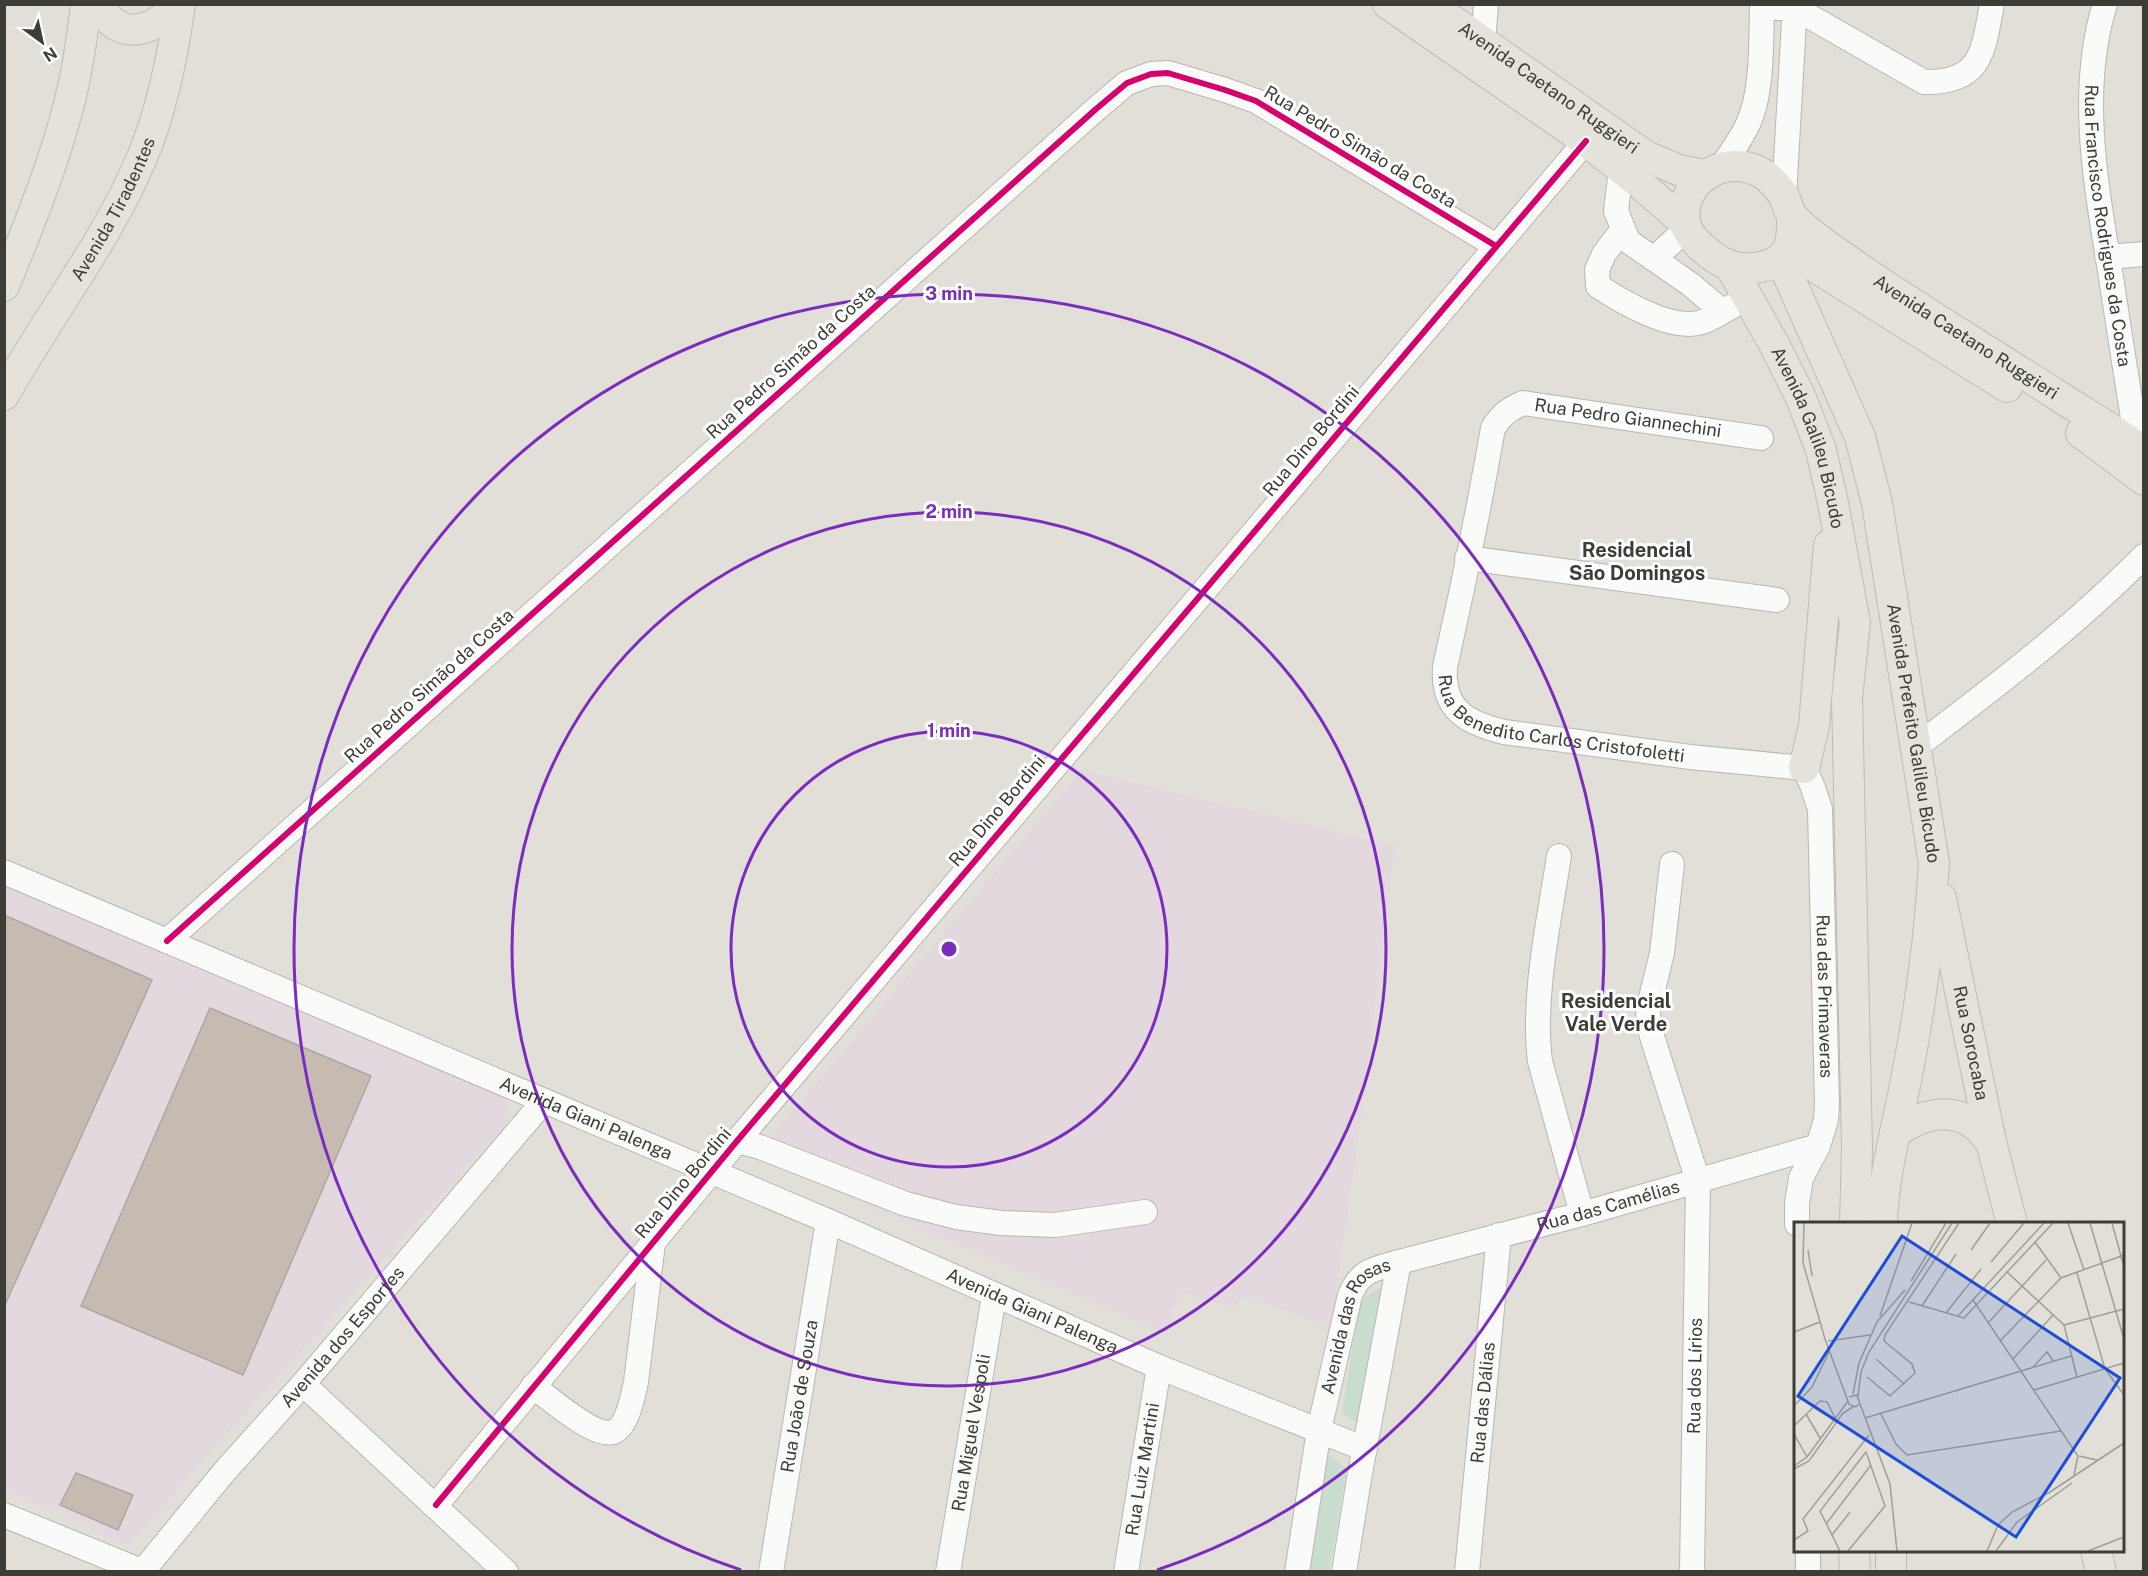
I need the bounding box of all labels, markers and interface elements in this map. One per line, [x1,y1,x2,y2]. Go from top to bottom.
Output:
north arrow [12,12,72,72]
street label: Avenida Caetano Ruggieri [1455,17,1643,158]
text: N [39,43,60,66]
street label: Rua Pedro Simão da Costa [1260,81,1460,212]
street label: Rua Francisco Rodrigues da Costa [2081,84,2136,368]
street label: Avenida Tiradentes [66,134,159,285]
street label: Avenida Caetano Ruggieri [1870,270,2063,403]
street label: Rua Pedro Simão da Costa [702,280,880,443]
text: 3 min [925,283,973,304]
street label: Avenida Galileu Bicudo [1767,343,1848,530]
street label: Rua Dino Bordini [1258,381,1363,500]
street label: Rua Pedro Giannechini [1533,394,1723,441]
text: 2 min [925,501,973,522]
district label: Residencial São Domingos [1569,538,1705,585]
street label: Avenida Prefeito Galileu Bicudo [1883,602,1945,865]
street label: Rua Pedro Simão da Costa [340,604,518,767]
street label: Rua Benedito Carlos Cristofoletti [1435,673,1686,766]
text: 1 min [927,720,971,741]
street label: Rua Dino Bordini [944,751,1049,870]
street label: Rua das Primaveras [1813,914,1837,1078]
centre of rings [939,939,959,959]
street label: Rua Sorocaba [1949,984,1993,1102]
district label: Residencial Vale Verde [1561,989,1671,1036]
street label: Avenida Giani Palenga [497,1072,676,1164]
street label: Rua Dino Bordini [630,1123,735,1242]
street label: Rua das Camélias [1534,1175,1682,1235]
inset map [1794,1222,2124,1552]
street label: Avenida das Rosas [1317,1254,1393,1396]
street label: Avenida dos Esportes [276,1262,408,1411]
street label: Avenida Giani Palenga [943,1264,1121,1358]
street label: Rua João de Souza [776,1318,822,1474]
street label: Rua dos Lírios [1683,1318,1706,1434]
street label: Rua das Dálias [1466,1341,1499,1464]
street label: Rua Miguel Vespoli [947,1352,994,1513]
street label: Rua Luiz Martini [1121,1401,1163,1537]

